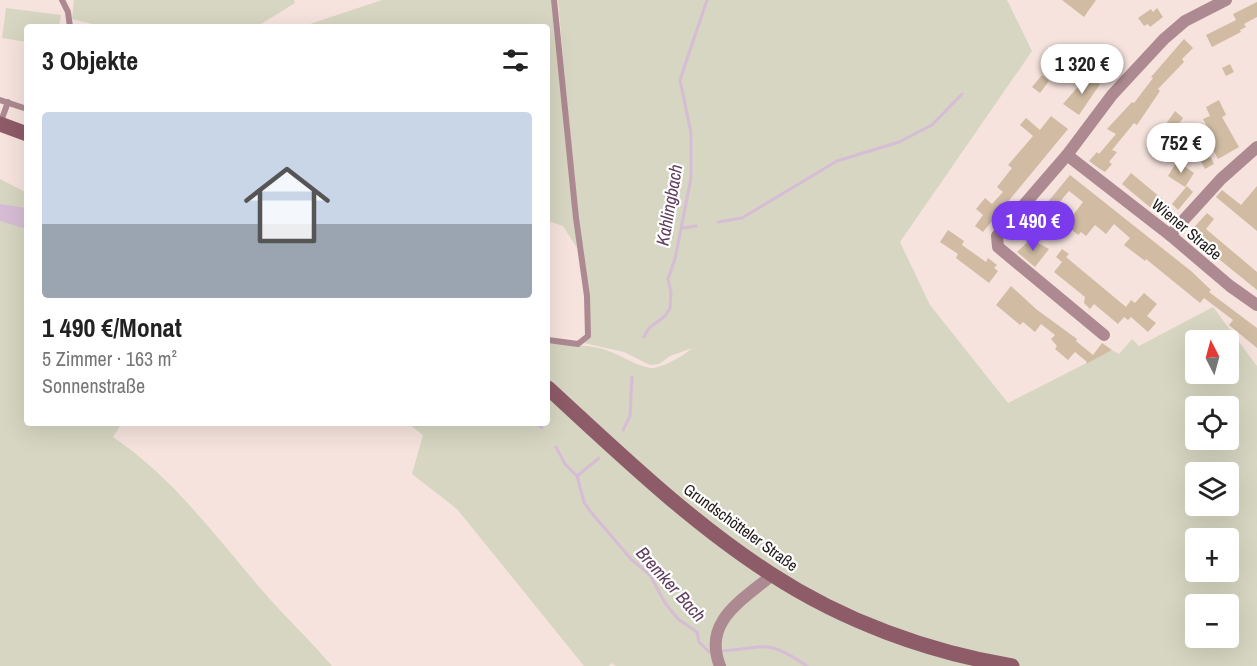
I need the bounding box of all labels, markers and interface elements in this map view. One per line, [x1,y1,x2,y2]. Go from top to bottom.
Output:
text: 3 Objekte [42,43,138,78]
icon: filters [499,44,532,77]
pin: 1 320 € [1027,44,1137,95]
text: 1 320 € [1055,50,1109,77]
pin: 752 € [1139,123,1223,174]
text: 752 € [1160,129,1202,156]
icon: home [233,151,341,259]
water label: Kahlingbach [650,162,688,248]
street label: Wiener Straße [1147,193,1227,265]
pin: 1 490 € [978,201,1088,252]
text: 1 490 € [1006,207,1060,234]
text: 1 490 €/Monat [42,310,182,345]
north arrow [1185,330,1239,384]
map controls [1185,330,1239,648]
text: 5 Zimmer · 163 m² [42,345,177,372]
text: Sonnenstraße [42,372,145,399]
button: locate [1185,396,1239,450]
button: layers [1185,462,1239,516]
street label: Grundschötteler Straße [679,478,803,576]
button: + [1185,528,1239,582]
water label: Bremker Bach [630,541,712,627]
button: − [1185,594,1239,648]

